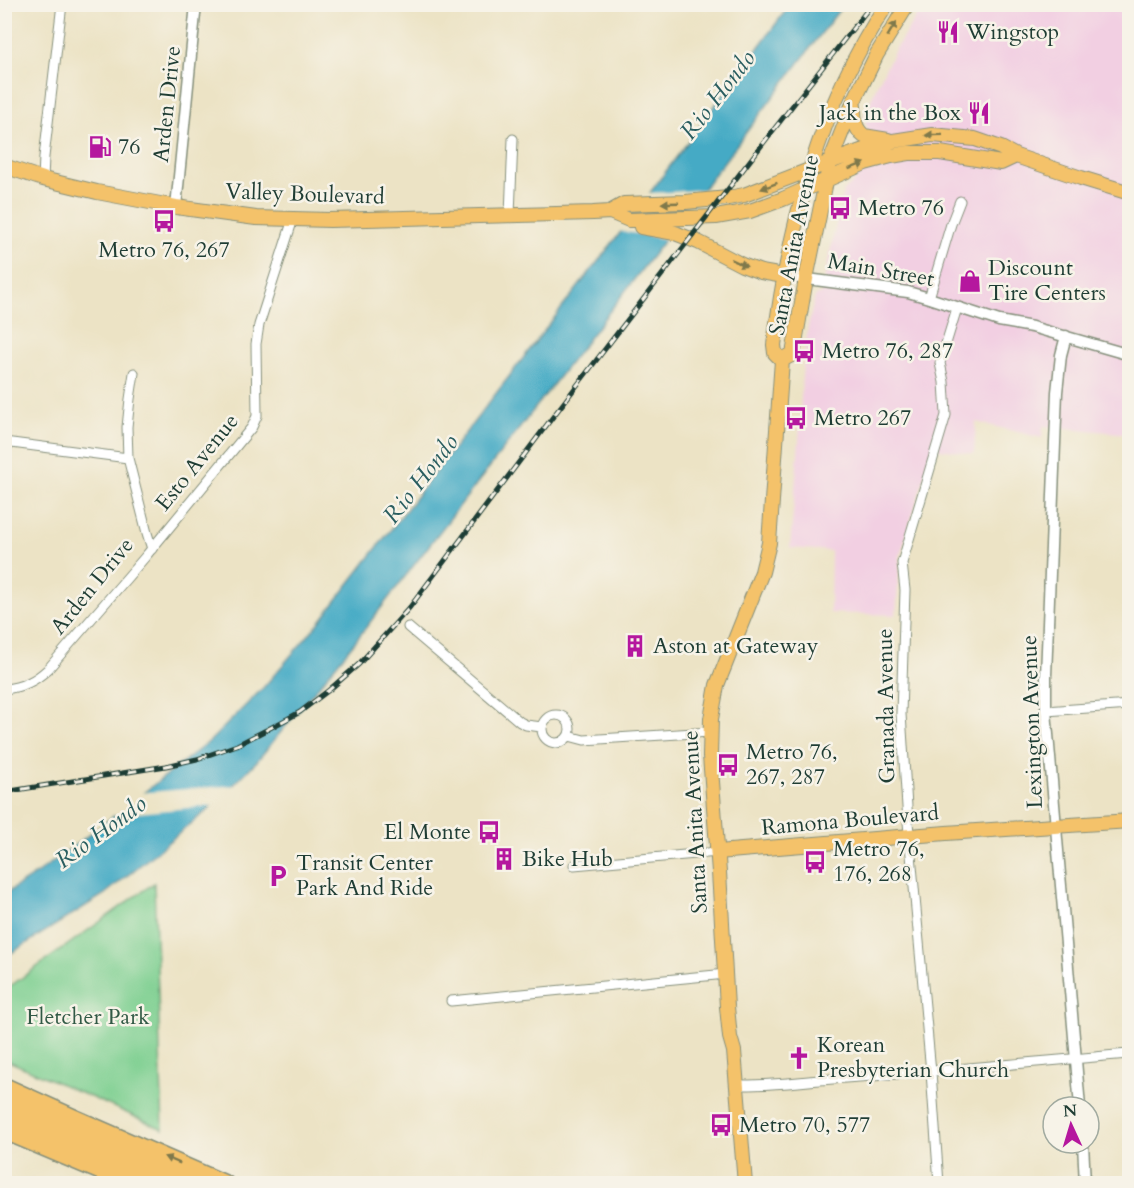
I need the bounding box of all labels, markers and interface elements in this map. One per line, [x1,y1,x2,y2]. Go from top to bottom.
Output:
place label: Wingstop [965,17,1059,47]
restaurant icon: Wingstop [935,19,961,45]
one-way arrow [887,21,898,37]
water label: Rio Hondo [672,43,764,147]
street label: Arden Drive [146,44,188,164]
place label: Jack in the Box [816,98,961,128]
restaurant icon: Jack in the Box [966,100,992,126]
one-way arrow [924,131,943,140]
place label: 76 [118,132,141,162]
fuel station icon: 76 [87,134,113,160]
street label: Santa Anita Avenue [762,152,826,338]
one-way arrow [849,161,867,171]
street label: Valley Boulevard [225,176,385,212]
one-way arrow [760,182,778,191]
place label: Metro 76 [858,193,944,223]
bus stop icon: Metro 76 [827,195,853,221]
one-way arrow [660,198,679,207]
bus stop icon: Metro 76, 267 [151,208,177,234]
place label: Metro 76, 267 [98,235,230,265]
street label: Main Street [825,246,937,294]
place label: Discount Tire Centers [988,253,1106,308]
one-way arrow [731,259,748,268]
shop icon: Discount Tire Centers [957,268,983,294]
place label: Metro 76, 287 [822,336,953,366]
bus stop icon: Metro 76, 287 [791,338,817,364]
place label: Metro 267 [814,403,911,433]
bus stop icon: Metro 267 [783,405,809,431]
street label: Esto Avenue [149,407,245,517]
water label: Rio Hondo [375,427,467,531]
street label: Arden Drive [44,531,140,641]
street label: Granada Avenue [870,628,902,784]
place label: Aston at Gateway [653,631,819,661]
building icon: Aston at Gateway [622,633,648,659]
street label: Lexington Avenue [1014,635,1050,809]
street label: Santa Anita Avenue [675,730,715,914]
place label: Metro 76, 267, 287 [746,737,838,792]
bus stop icon: Metro 76, 267, 287 [715,752,741,778]
water label: Rio Hondo [49,788,153,876]
street label: Ramona Boulevard [760,797,940,843]
place label: El Monte [384,817,471,847]
bus stop icon: El Monte [476,819,502,845]
place label: Metro 76, 176, 268 [833,834,925,889]
place label: Bike Hub [522,844,613,874]
building icon: Bike Hub [491,846,517,872]
place label: Transit Center Park And Ride [296,848,434,903]
bus stop icon: Metro 76, 176, 268 [802,849,828,875]
parking icon: Transit Center Park And Ride [265,863,291,889]
park label: Fletcher Park [26,1002,150,1032]
place label: Korean Presbyterian Church [817,1030,1009,1085]
church icon: Korean Presbyterian Church [786,1045,812,1071]
north arrow [1041,1095,1101,1155]
text: N [1062,1100,1078,1122]
place label: Metro 70, 577 [739,1110,870,1140]
bus stop icon: Metro 70, 577 [708,1112,734,1138]
one-way arrow [164,1156,181,1165]

